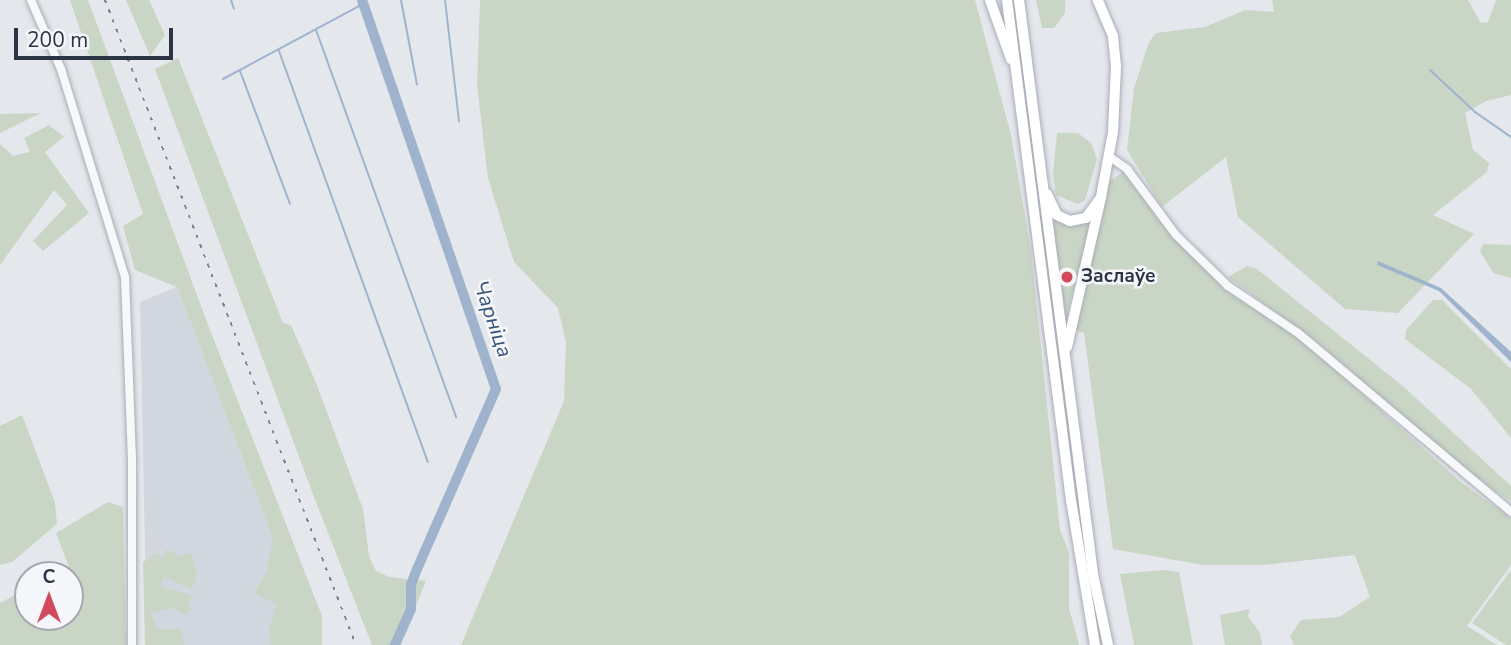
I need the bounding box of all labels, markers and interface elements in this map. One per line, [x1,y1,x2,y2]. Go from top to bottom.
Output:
scale bar [18,14,177,58]
text: 200 m [27,26,88,54]
place label: Заслаўе [1081,266,1156,288]
marker: Заслаўе [1059,269,1075,285]
water label: Чарніца [468,277,518,361]
north arrow [14,561,84,631]
text: С [43,564,55,590]

